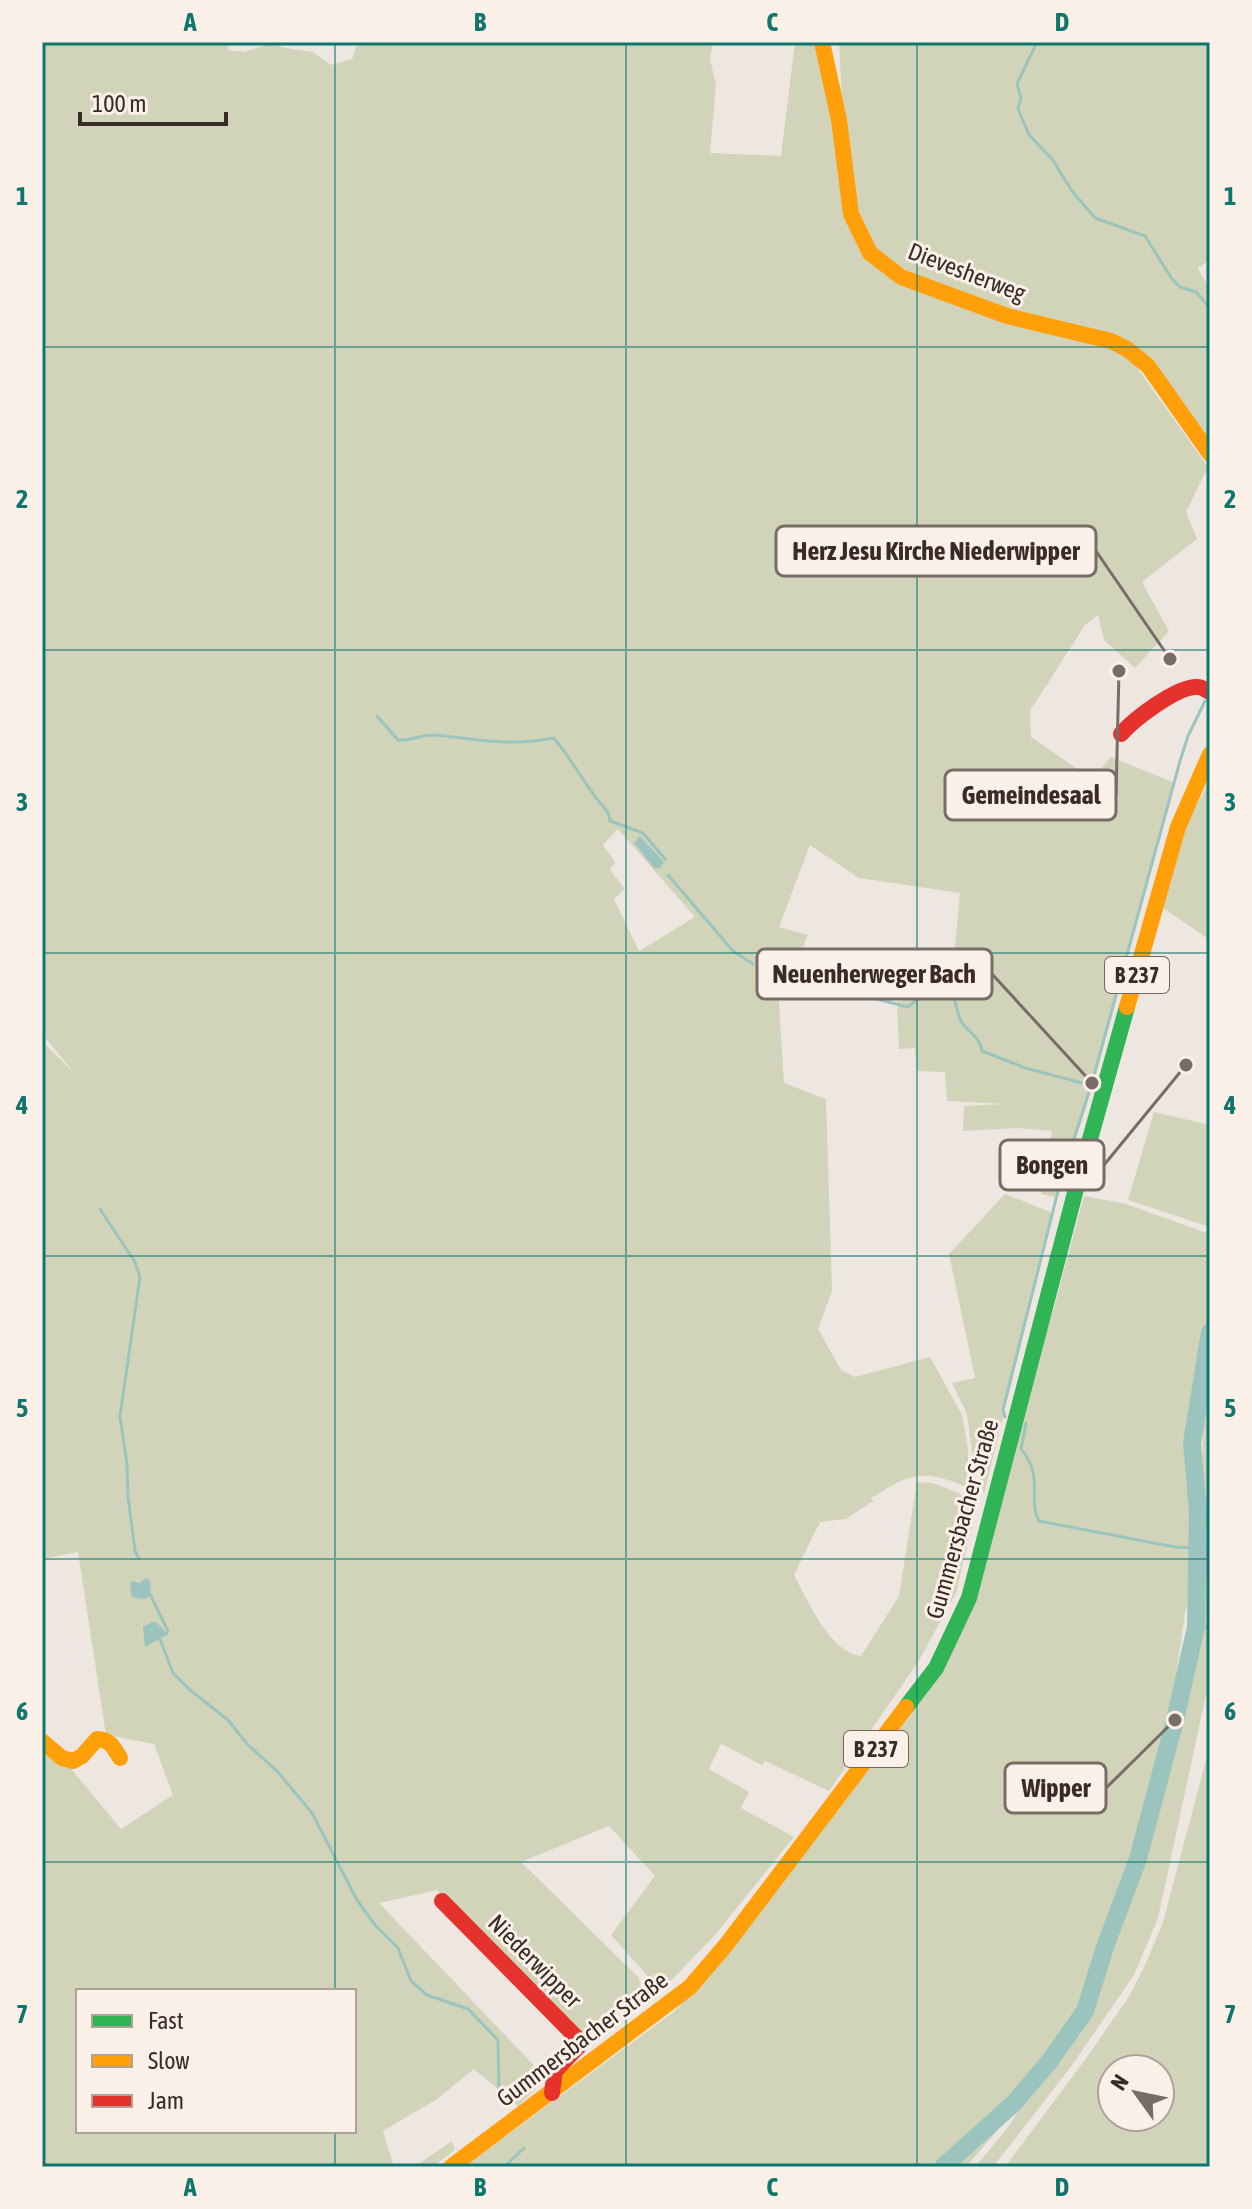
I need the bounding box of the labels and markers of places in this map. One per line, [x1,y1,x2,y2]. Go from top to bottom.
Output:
callout: Herz Jesu Kirche Niederwipper [776,526,1096,576]
callout: Gemeindesaal [945,770,1116,820]
callout: Neuenherweger Bach [757,949,992,999]
callout: Bongen [1000,1140,1104,1190]
callout: Wipper [1005,1763,1106,1813]

